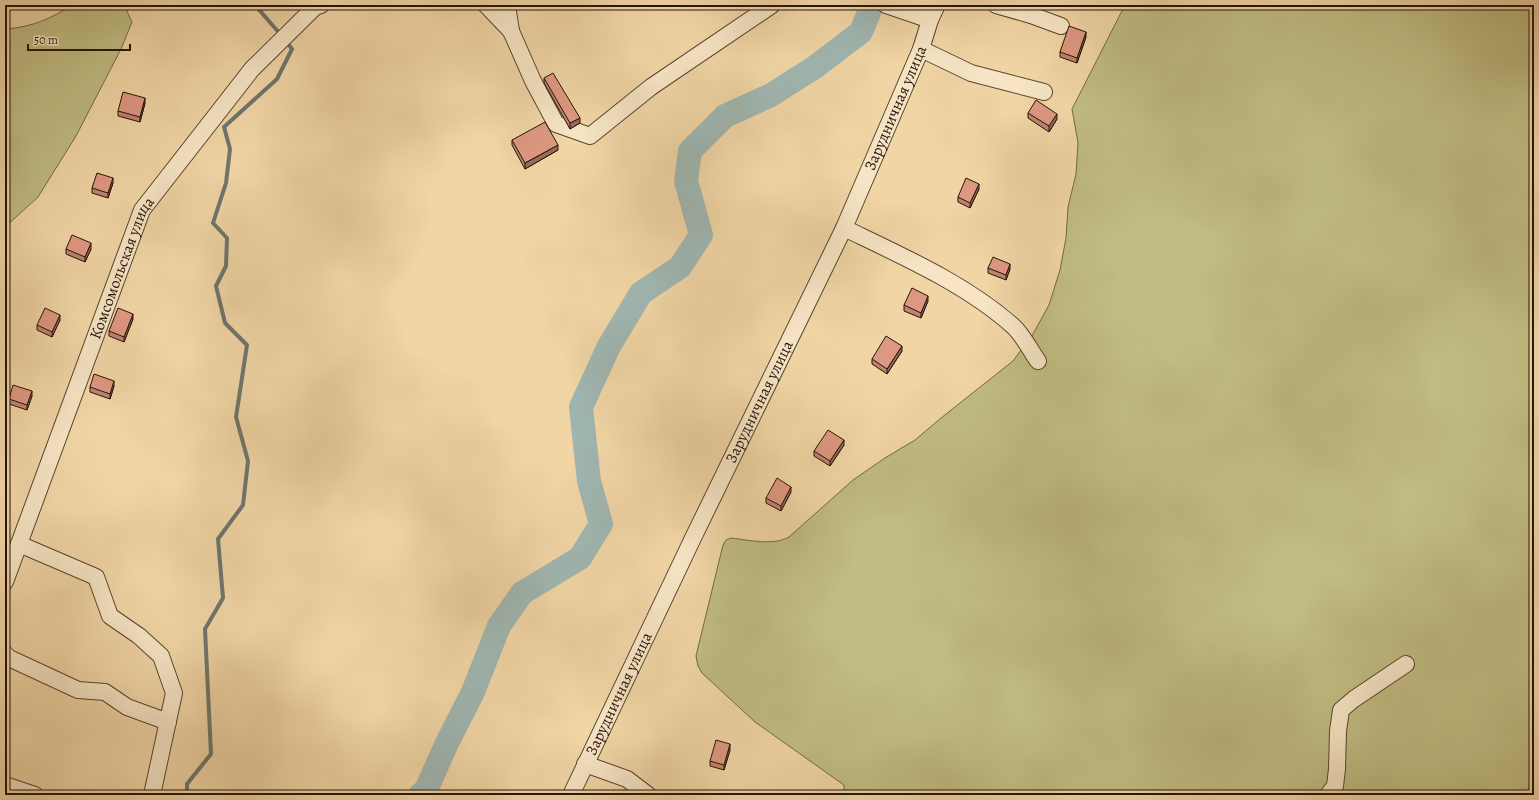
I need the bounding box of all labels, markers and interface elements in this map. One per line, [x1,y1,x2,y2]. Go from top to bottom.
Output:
scale bar [28,26,130,52]
text: 50 m [34,32,58,48]
street label: Зарудничная улица [859,41,932,174]
street label: Комсомольская улица [84,192,160,342]
street label: Зарудничная улица [720,336,799,467]
street label: Зарудничная улица [580,628,658,759]

